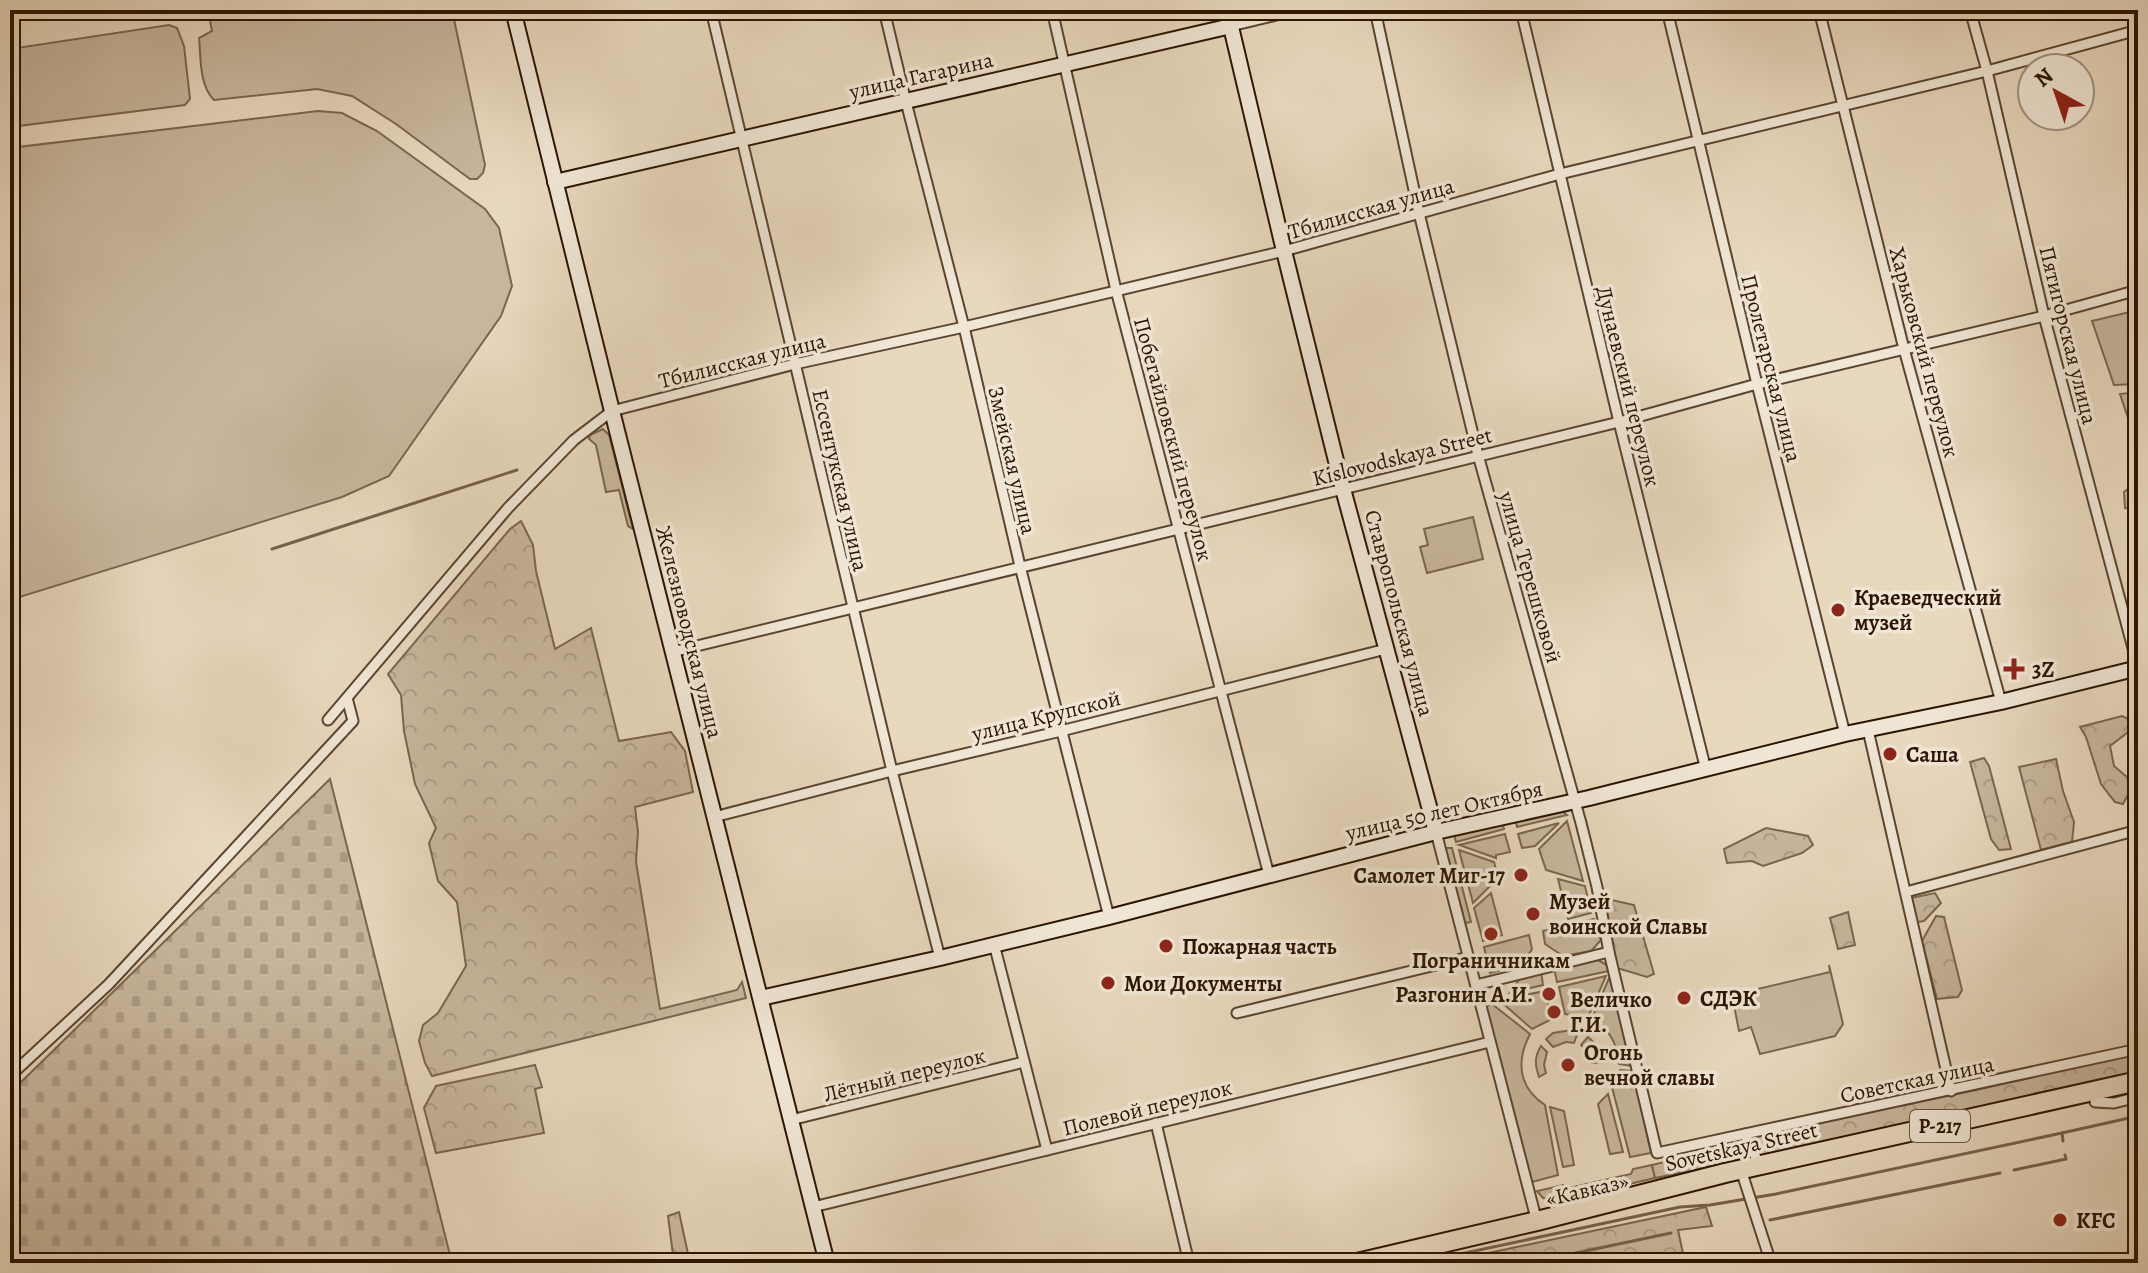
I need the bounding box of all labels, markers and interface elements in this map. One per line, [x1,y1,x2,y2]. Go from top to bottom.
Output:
street label: улица Гагарина [845,45,997,107]
north arrow [2016,52,2096,132]
text: N [2028,61,2060,94]
street label: Тбилисская улица [1285,171,1458,247]
street label: Пятигорская улица [2031,243,2105,428]
street label: Харьковский переулок [1881,244,1967,461]
street label: Пролетарская улица [1733,271,1809,466]
street label: Дунаевский переулок [1589,283,1668,490]
street label: Побегайловский переулок [1126,314,1220,565]
street label: Тбилисская улица [656,326,830,396]
street label: Змейская улица [980,383,1044,538]
street label: Ессентукская улица [804,386,876,575]
street label: Kislovodskaya Street [1309,420,1495,494]
street label: улица Терешковой [1491,487,1569,667]
street label: Ставропольская улица [1357,507,1441,721]
street label: Железноводская улица [648,523,730,742]
place label: Краеведческий музей [1854,583,2002,638]
marker: Краеведческий музей [1829,601,1847,619]
place label: 3Z [2032,655,2054,685]
marker: 3Z [2003,658,2025,680]
street label: улица Крупской [968,683,1124,749]
place label: Саша [1906,740,1959,770]
marker: Саша [1881,745,1899,763]
street label: улица 50 лет Октября [1342,774,1546,848]
place label: Самолет Миг-17 [1354,861,1506,891]
marker: Самолет Миг-17 [1512,866,1530,884]
place label: Музей воинской Славы [1549,887,1708,942]
marker: Музей воинской Славы [1524,905,1542,923]
marker: Пограничникам [1482,925,1500,943]
place label: Пожарная часть [1182,932,1337,962]
marker: Пожарная часть [1157,937,1175,955]
place label: Пограничникам [1412,946,1570,976]
place label: Мои Документы [1124,969,1282,999]
marker: Мои Документы [1099,974,1117,992]
place label: Разгонин А.И. [1395,980,1533,1010]
place label: СДЭК [1700,984,1757,1014]
marker: Разгонин А.И. [1540,985,1558,1003]
place label: Величко Г.И. [1570,985,1652,1040]
marker: СДЭК [1675,989,1693,1007]
marker: Величко Г.И. [1545,1003,1563,1021]
place label: Огонь вечной славы [1584,1038,1715,1093]
street label: Лётный переулок [820,1040,988,1110]
street label: Советская улица [1838,1049,1998,1111]
marker: Огонь вечной славы [1559,1056,1577,1074]
street label: Полевой переулок [1059,1072,1235,1144]
road number: Р-217 [1910,1110,1970,1142]
street label: Sovetskaya Street [1662,1115,1820,1179]
street label: «Кавказ» [1543,1166,1631,1214]
place label: KFC [2076,1206,2115,1236]
marker: KFC [2051,1211,2069,1229]

